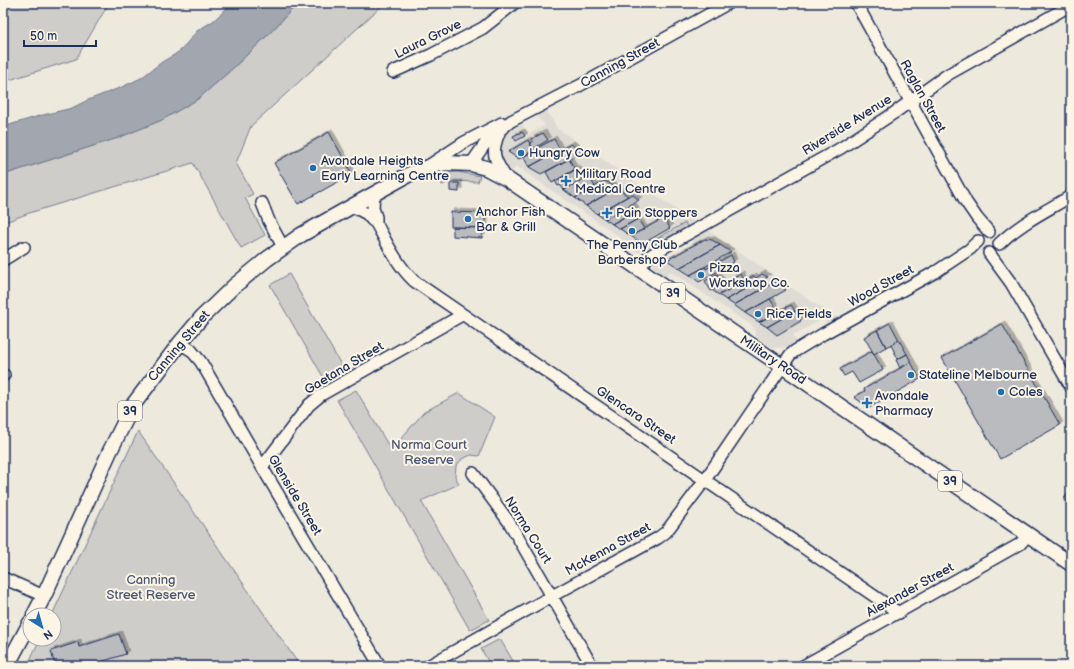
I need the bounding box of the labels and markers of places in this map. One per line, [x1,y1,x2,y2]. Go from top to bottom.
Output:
place label: Hungry Cow [529,145,600,161]
marker: Hungry Cow [516,148,526,158]
place label: Avondale Heights Early Learning Centre [321,153,449,184]
marker: Avondale Heights Early Learning Centre [308,163,318,173]
place label: Military Road Medical Centre [575,166,666,197]
marker: Military Road Medical Centre [560,175,572,187]
place label: Anchor Fish Bar & Grill [476,204,545,235]
place label: Pain Stoppers [616,205,698,221]
marker: Pain Stoppers [601,207,613,219]
marker: Anchor Fish Bar & Grill [463,214,473,224]
marker: The Penny Club Barbershop [627,226,637,236]
place label: The Penny Club Barbershop [586,237,678,268]
place label: Pizza Workshop Co. [709,260,790,291]
marker: Pizza Workshop Co. [696,270,706,280]
place label: Rice Fields [766,306,832,322]
marker: Rice Fields [753,309,763,319]
place label: Stateline Melbourne [919,367,1037,383]
marker: Stateline Melbourne [906,370,916,380]
place label: Coles [1009,384,1043,400]
marker: Coles [996,387,1006,397]
place label: Avondale Pharmacy [875,388,933,419]
marker: Avondale Pharmacy [862,398,872,408]

